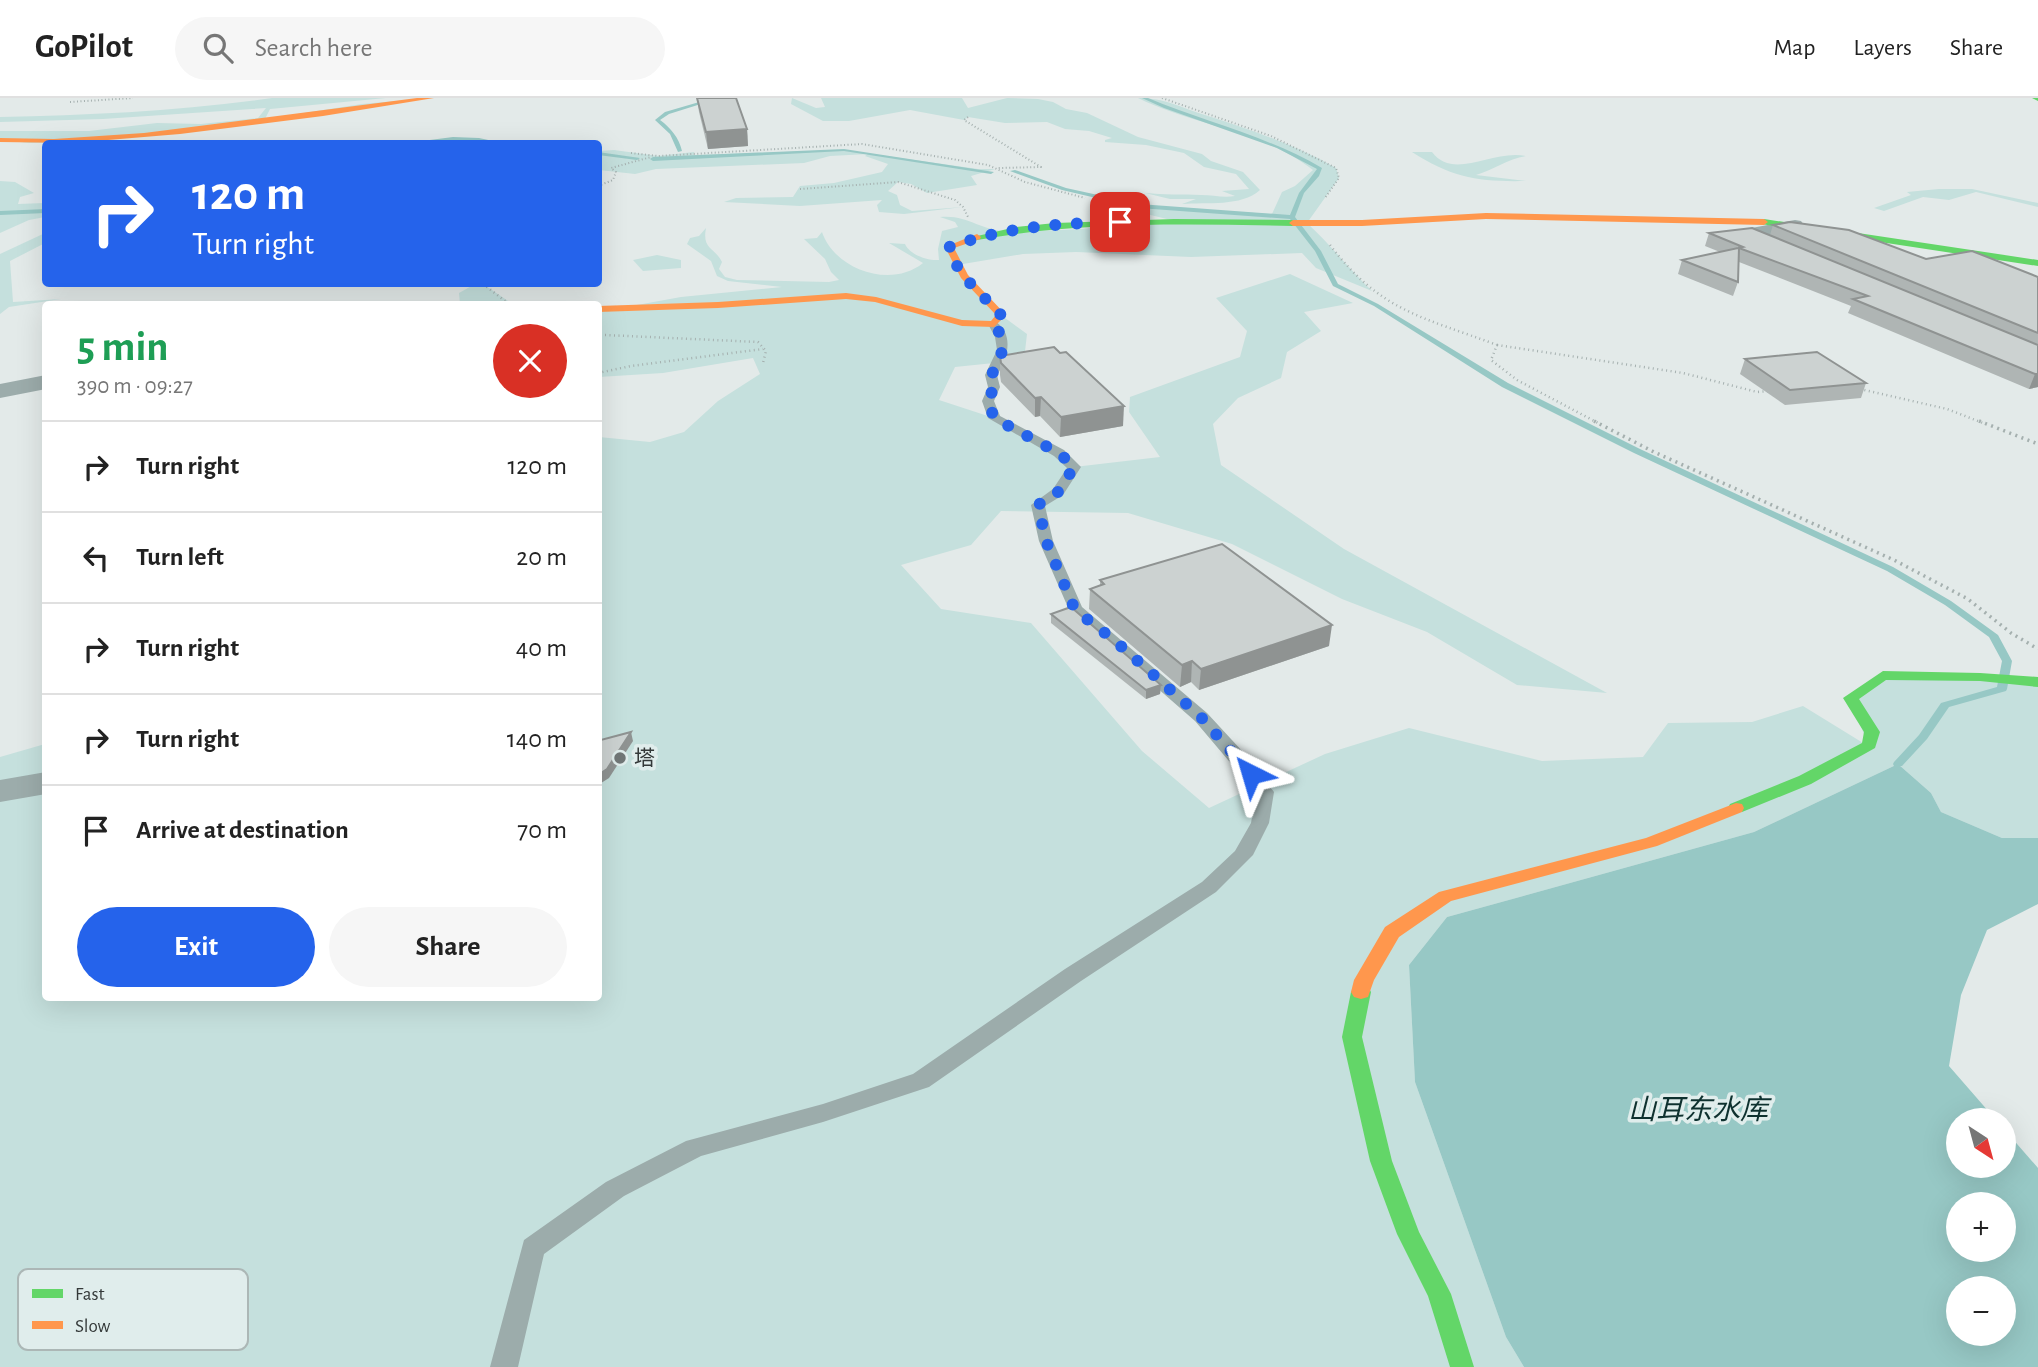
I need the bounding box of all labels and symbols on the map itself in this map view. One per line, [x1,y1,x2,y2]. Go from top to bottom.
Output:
pin [1090,192,1150,252]
position arrow [1214,737,1288,811]
place label: 塔 [634,747,655,769]
marker: 塔 [612,750,628,766]
water label: 山耳东水库 [1628,1095,1772,1125]
north arrow [1946,1108,2016,1178]
legend [18,1269,248,1350]
text: Fast [75,1285,105,1304]
text: Slow [75,1317,111,1336]

